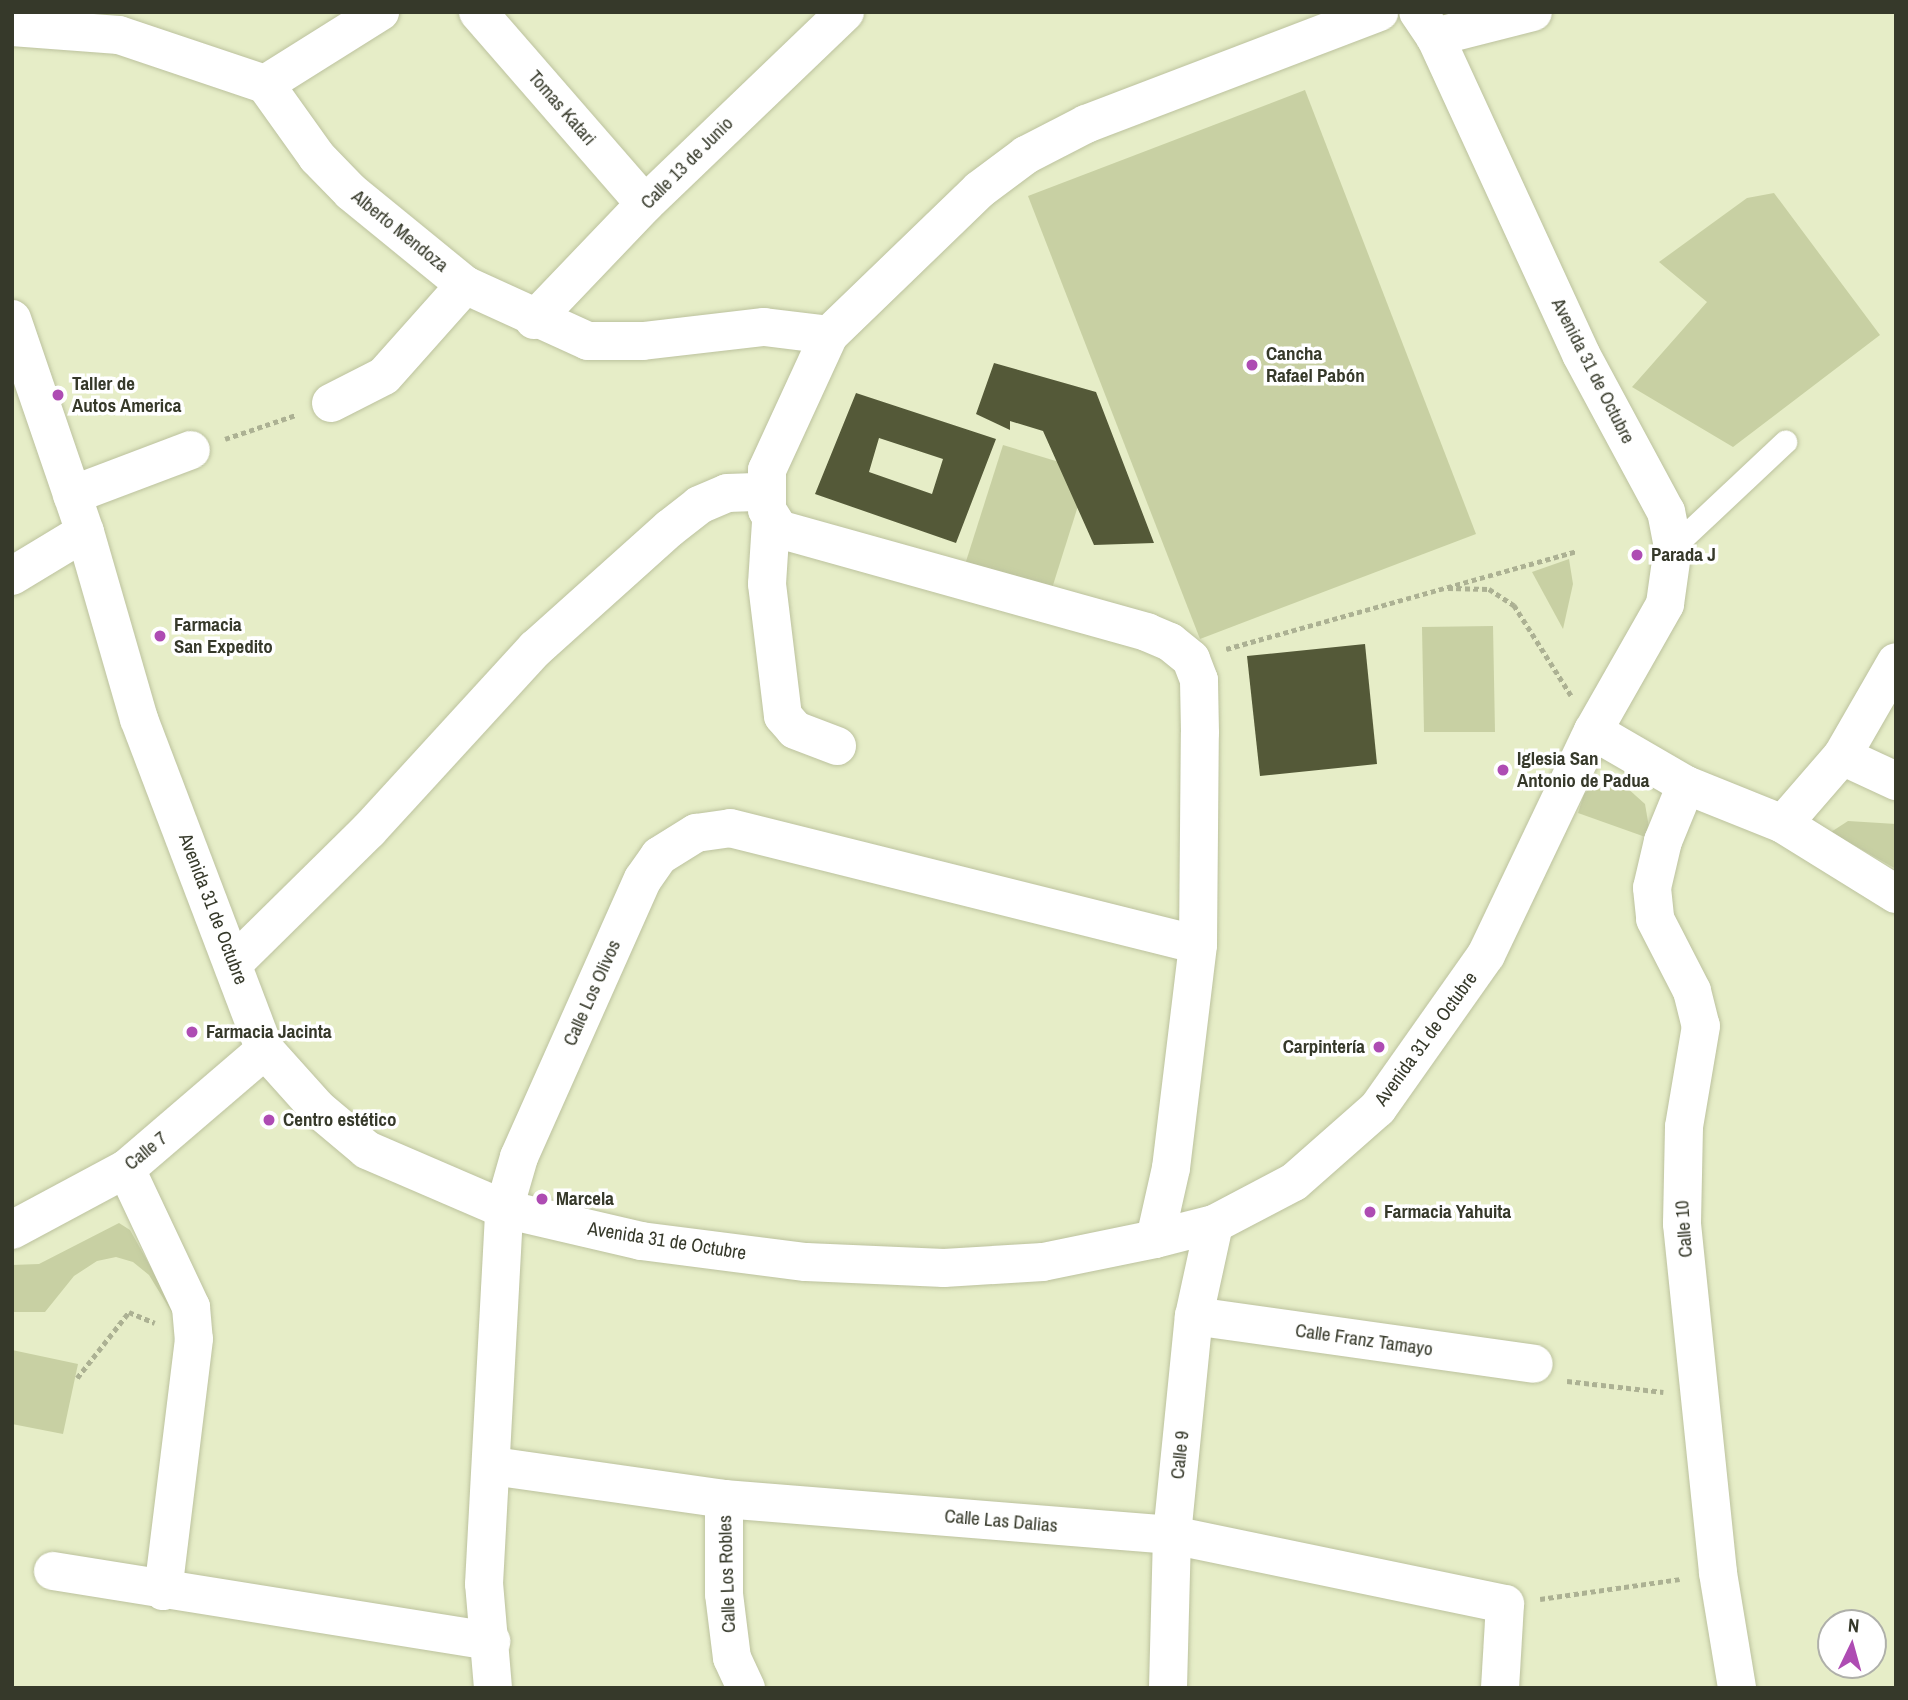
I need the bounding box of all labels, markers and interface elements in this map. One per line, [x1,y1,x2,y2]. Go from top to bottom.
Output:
street label: Tomas Katari [523,66,601,150]
street label: Calle 13 de Junio [636,112,738,214]
street label: Alberto Mendoza [347,185,453,277]
street label: Avenida 31 de Octubre [1547,295,1639,447]
place label: Cancha Rafael Pabón [1266,343,1365,387]
marker: Cancha Rafael Pabón [1244,357,1260,373]
place label: Taller de Autos America [72,373,182,417]
marker: Taller de Autos America [50,387,66,403]
place label: Parada J [1651,544,1716,566]
marker: Parada J [1629,547,1645,563]
place label: Farmacia San Expedito [174,614,273,658]
marker: Farmacia San Expedito [152,628,168,644]
place label: Iglesia San Antonio de Padua [1517,748,1649,792]
marker: Iglesia San Antonio de Padua [1495,762,1511,778]
street label: Avenida 31 de Octubre [174,830,252,988]
street label: Calle Los Olivos [559,937,625,1049]
street label: Avenida 31 de Octubre [1370,968,1482,1110]
place label: Farmacia Jacinta [206,1021,332,1043]
marker: Farmacia Jacinta [184,1024,200,1040]
place label: Carpintería [1283,1036,1365,1058]
marker: Carpintería [1371,1039,1387,1055]
place label: Centro estético [283,1109,396,1131]
marker: Centro estético [261,1112,277,1128]
street label: Calle 7 [120,1127,172,1175]
place label: Marcela [556,1188,614,1210]
marker: Marcela [534,1191,550,1207]
street label: Calle 10 [1671,1200,1697,1258]
place label: Farmacia Yahuita [1384,1201,1511,1223]
marker: Farmacia Yahuita [1362,1204,1378,1220]
street label: Avenida 31 de Octubre [586,1217,748,1265]
street label: Calle Franz Tamayo [1294,1319,1434,1361]
street label: Calle 9 [1166,1430,1194,1480]
street label: Calle Las Dalias [944,1505,1058,1537]
street label: Calle Los Robles [714,1515,740,1633]
north arrow [1817,1609,1887,1679]
text: N [1847,1612,1860,1639]

